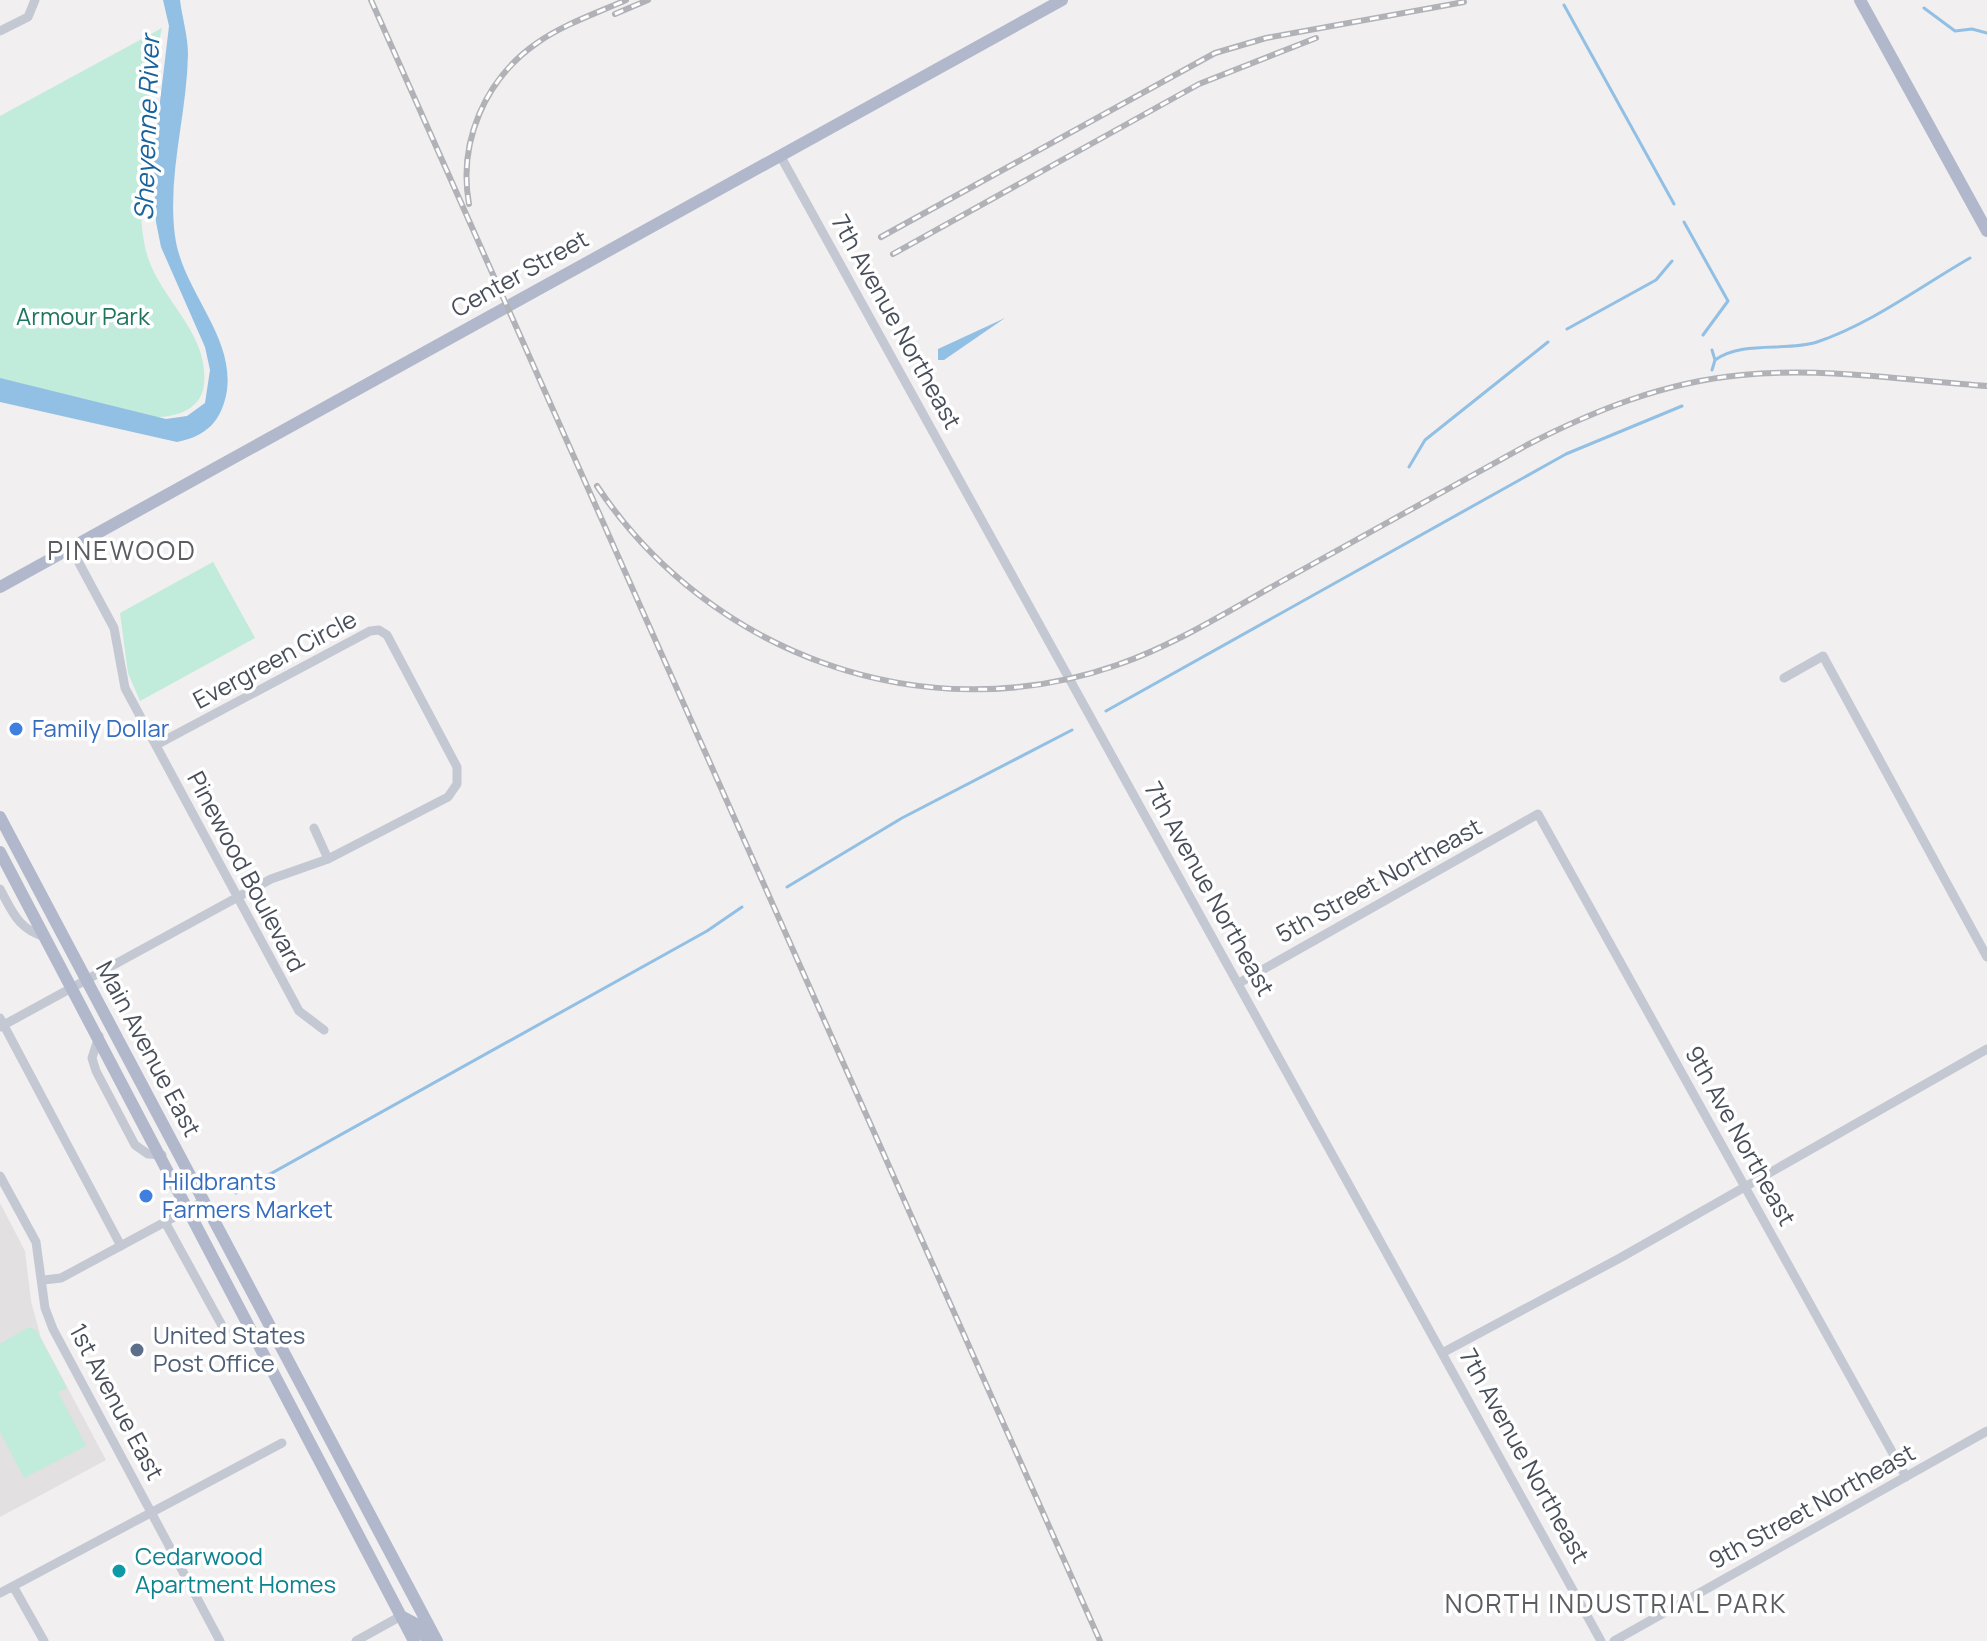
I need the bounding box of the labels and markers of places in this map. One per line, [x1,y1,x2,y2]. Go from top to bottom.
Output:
place label: Family Dollar [32,711,170,744]
marker: Family Dollar [7,720,25,738]
place label: Hildbrants Farmers Market [162,1164,333,1225]
marker: Hildbrants Farmers Market [137,1187,155,1205]
place label: United States Post Office [153,1318,305,1379]
marker: United States Post Office [128,1341,146,1359]
place label: Cedarwood Apartment Homes [135,1539,336,1600]
marker: Cedarwood Apartment Homes [110,1562,128,1580]

